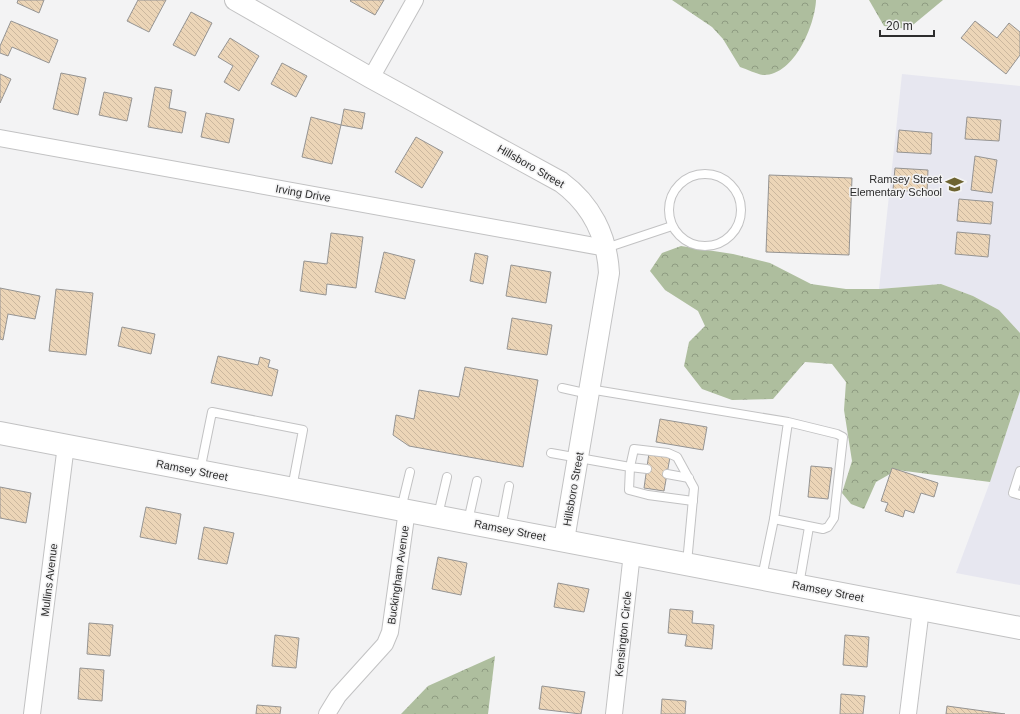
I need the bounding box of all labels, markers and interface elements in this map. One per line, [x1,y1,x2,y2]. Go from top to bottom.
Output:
scale bar [880,12,934,38]
text: 20 m [886,19,913,33]
street label: Hillsboro Street [495,142,567,190]
place label: Ramsey Street Elementary School [850,173,942,198]
school or university icon: Ramsey Street Elementary School [945,175,965,195]
street label: Irving Drive [275,182,331,204]
street label: Hillsboro Street [561,451,585,527]
street label: Ramsey Street [155,457,229,483]
street label: Ramsey Street [473,517,547,543]
street label: Buckingham Avenue [385,525,411,625]
street label: Mullins Avenue [39,543,59,617]
street label: Ramsey Street [791,578,865,604]
street label: Kensington Circle [613,590,633,678]

